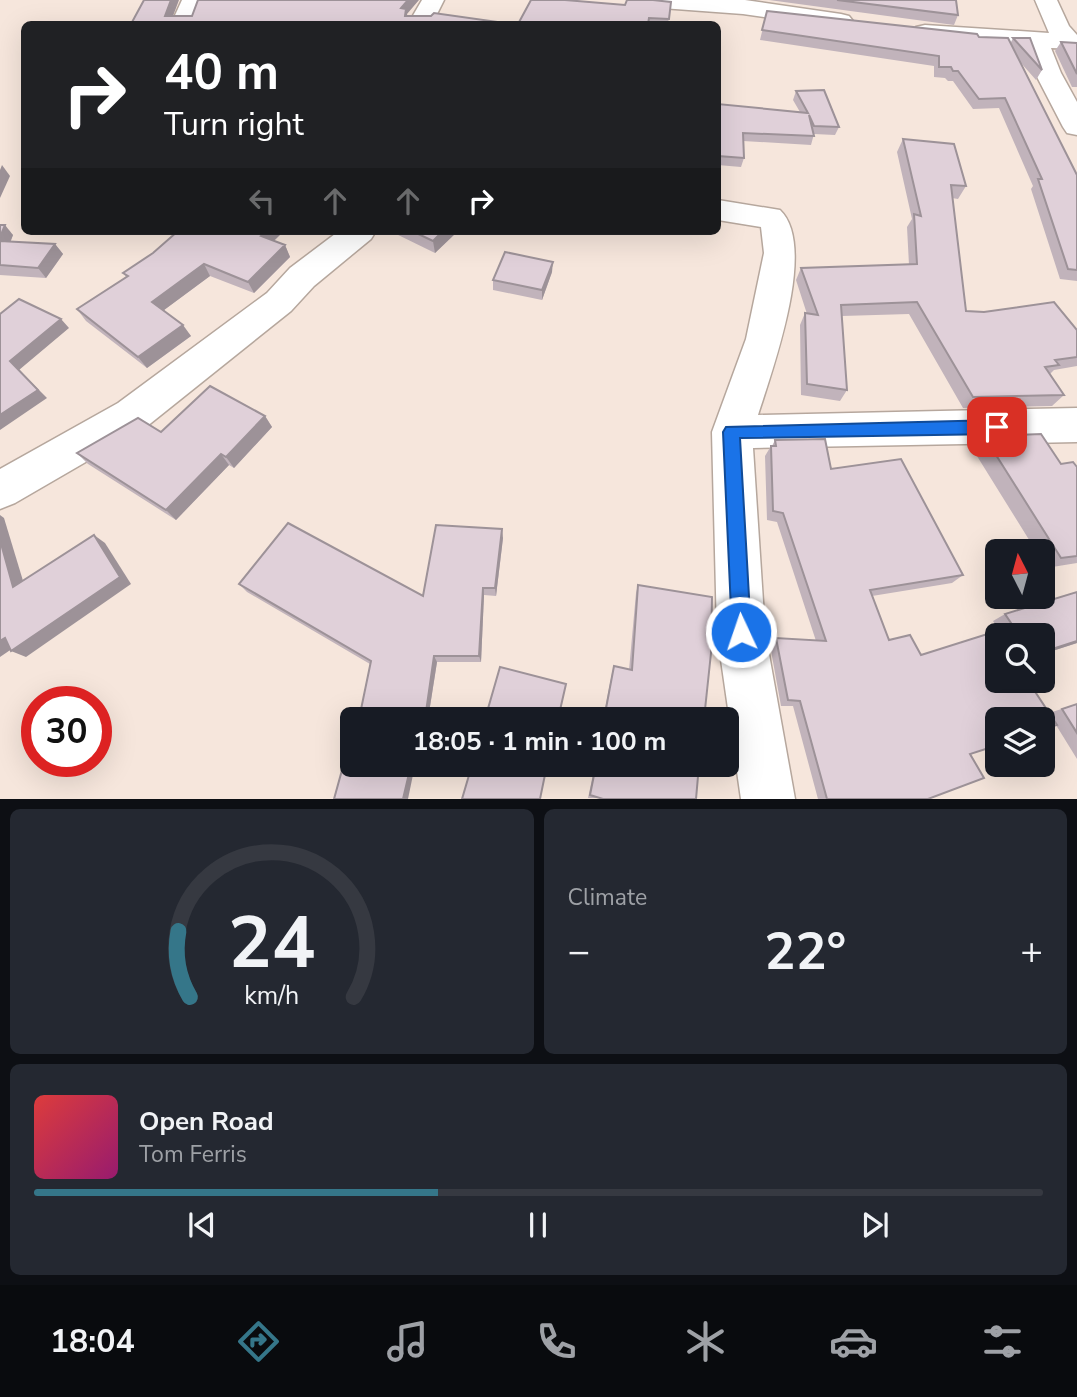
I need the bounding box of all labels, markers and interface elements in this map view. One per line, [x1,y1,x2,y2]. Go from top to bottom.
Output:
text: 40 m [164,39,279,106]
icon: right [49,49,140,140]
text: Turn right [164,103,304,146]
icon: left [243,182,281,220]
icon: ahead [316,182,354,220]
icon: ahead [389,182,427,220]
icon: right [462,182,500,220]
pin [967,397,1027,457]
icon: arrive [978,408,1016,446]
north arrow [985,539,1055,609]
map controls [985,539,1055,777]
position arrow [704,595,778,669]
button: search [985,623,1055,693]
speed limit sign: 30 [21,686,112,777]
button: layers [985,707,1055,777]
text: 18:05 · 1 min · 100 m [413,724,666,759]
text: Climate [568,882,647,913]
text: 24 [228,894,315,994]
text: 22° [764,916,846,987]
text: − [568,926,590,977]
text: + [1020,926,1043,977]
text: km/h [244,979,299,1013]
text: Open Road [139,1104,274,1139]
text: Tom Ferris [139,1139,247,1170]
icon: previous [183,1206,221,1244]
icon: pause [519,1206,557,1244]
icon: next [856,1206,894,1244]
icon: directions [234,1317,283,1366]
icon: music [383,1317,432,1366]
icon: phone [532,1317,581,1366]
icon: climate [681,1317,730,1366]
icon: car [829,1317,878,1366]
icon: filters [978,1317,1027,1366]
text: 18:04 [50,1320,135,1363]

